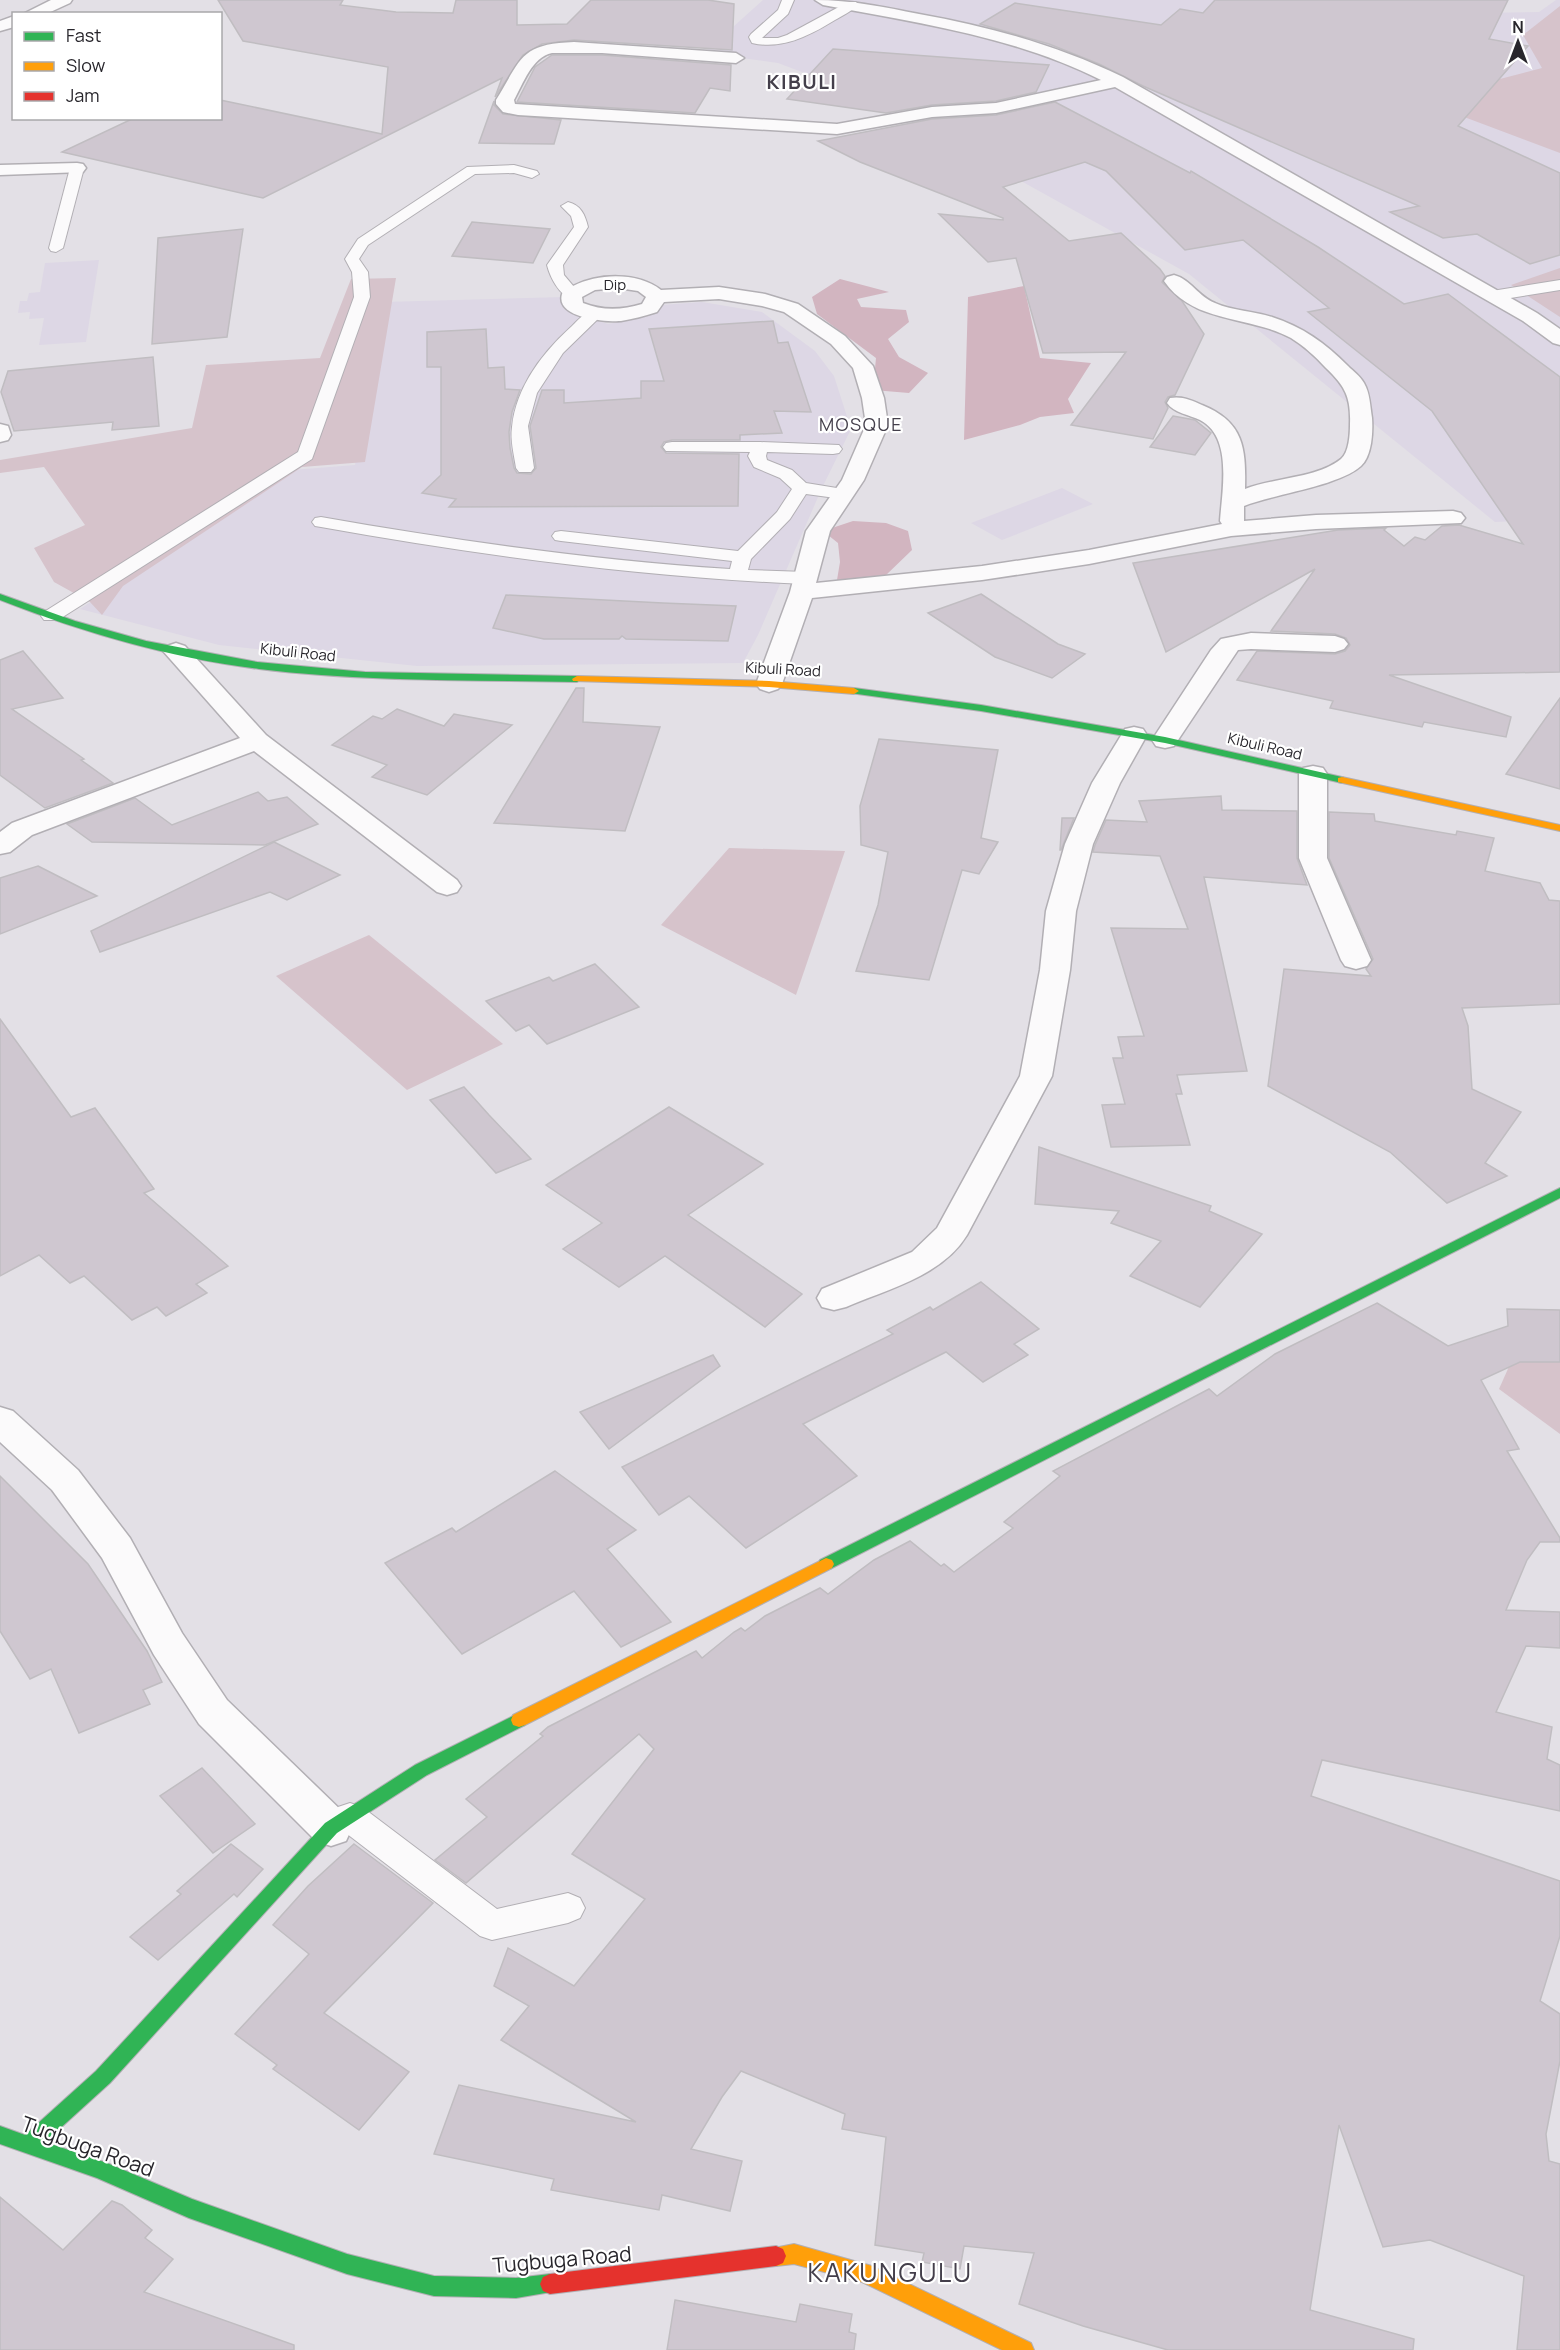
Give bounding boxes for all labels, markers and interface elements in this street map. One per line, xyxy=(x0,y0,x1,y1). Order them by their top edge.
legend xyxy=(12,12,222,120)
north arrow xyxy=(1488,12,1548,72)
text: N xyxy=(1512,16,1524,38)
text: Fast xyxy=(66,23,101,47)
text: Slow xyxy=(66,53,106,77)
district label: KIBULI xyxy=(767,68,837,95)
text: Jam xyxy=(66,83,100,107)
street label: Dip xyxy=(604,274,626,295)
district label: MOSQUE xyxy=(819,412,903,436)
street label: Kibuli Road xyxy=(259,638,337,666)
street label: Kibuli Road xyxy=(745,657,821,681)
street label: Kibuli Road xyxy=(1226,727,1304,765)
street label: Tugbuga Road xyxy=(18,2109,158,2183)
street label: Tugbuga Road xyxy=(491,2239,633,2279)
district label: KAKUNGULU xyxy=(808,2254,973,2290)

